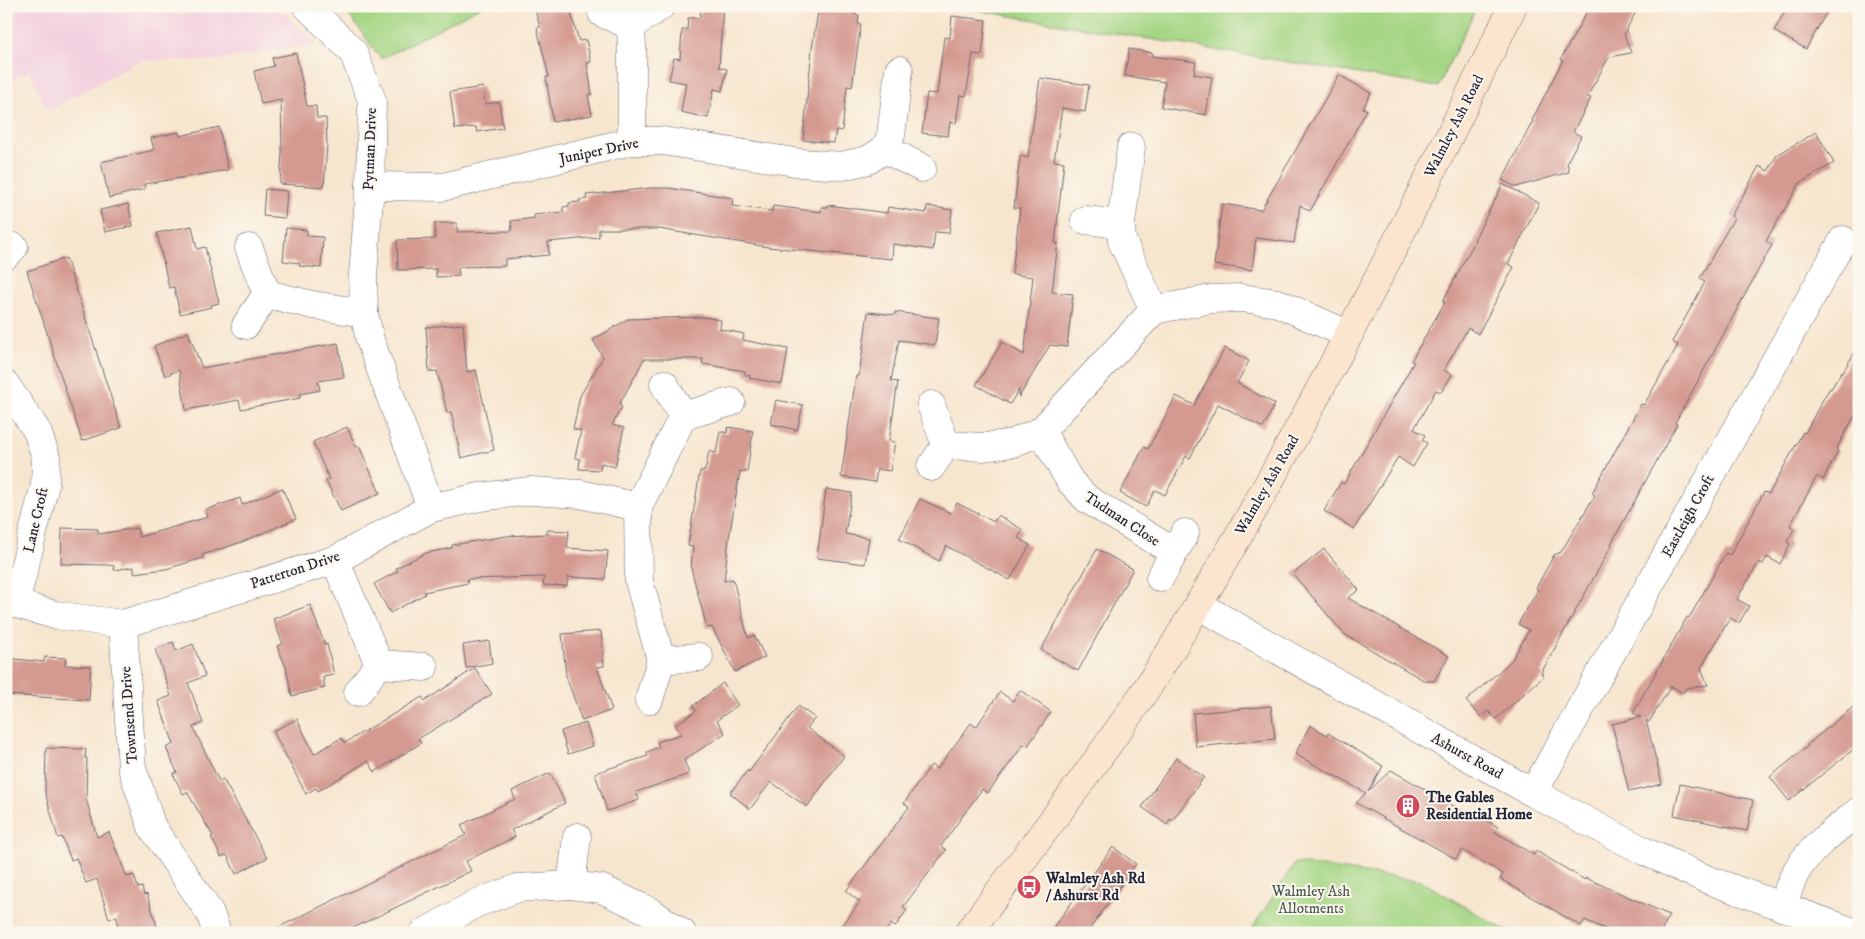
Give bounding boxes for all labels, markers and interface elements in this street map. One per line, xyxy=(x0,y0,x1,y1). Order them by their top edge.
street label: Walmley Ash Road xyxy=(1419,71,1488,181)
street label: Pytman Drive xyxy=(359,107,381,191)
street label: Juniper Drive xyxy=(556,133,640,169)
street label: Walmley Ash Road xyxy=(1230,431,1304,539)
street label: Eastleigh Croft xyxy=(1657,471,1719,561)
street label: Lane Croft xyxy=(19,485,53,555)
street label: Tudman Close xyxy=(1081,487,1163,551)
street label: Patterton Drive xyxy=(248,547,342,593)
street label: Townsend Drive xyxy=(116,666,142,764)
street label: Ashurst Road xyxy=(1428,728,1507,784)
place label: The Gables Residential Home xyxy=(1425,788,1533,824)
building icon: The Gables Residential Home xyxy=(1395,793,1421,819)
place label: Walmley Ash Rd / Ashurst Rd xyxy=(1045,869,1146,905)
bus stop icon: Walmley Ash Rd / Ashurst Rd xyxy=(1016,874,1042,900)
park label: Walmley Ash Allotments xyxy=(1271,882,1350,918)

